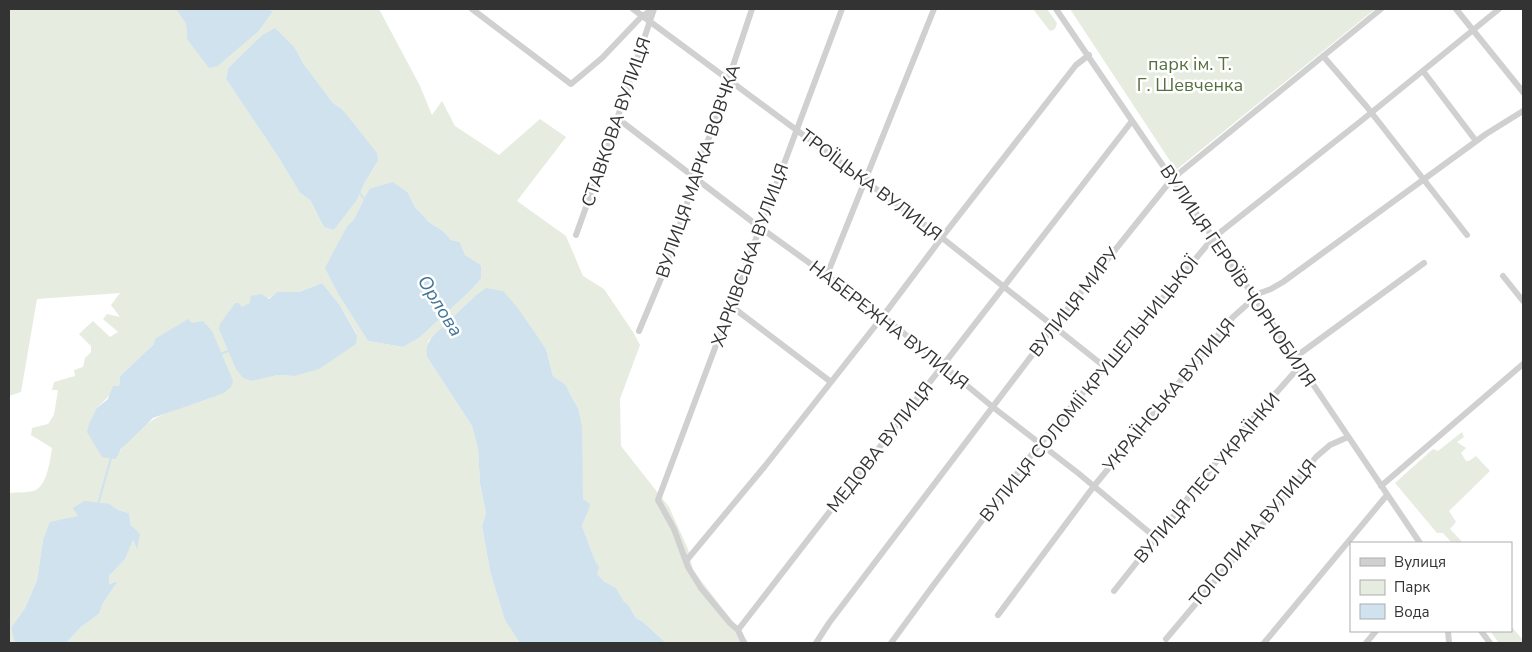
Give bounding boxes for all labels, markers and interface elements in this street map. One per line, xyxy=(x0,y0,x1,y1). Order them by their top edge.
street label: СТАВКОВА ВУЛИЦЯ xyxy=(576,34,656,210)
park label: парк ім. Т. Г. Шевченка xyxy=(1137,52,1243,97)
street label: ВУЛИЦЯ МАРКА ВОВЧКА xyxy=(650,61,746,281)
street label: ТРОЇЦЬКА ВУЛИЦЯ xyxy=(795,124,947,246)
street label: ХАРКІВСЬКА ВУЛИЦЯ xyxy=(706,160,794,350)
street label: ВУЛИЦЯ ГЕРОЇВ ЧОРНОБИЛЯ xyxy=(1155,160,1321,392)
street label: ВУЛИЦЯ МИРУ xyxy=(1024,242,1124,362)
street label: ВУЛИЦЯ СОЛОМІЇ КРУШЕЛЬНИЦЬКОЇ xyxy=(974,251,1204,527)
street label: НАБЕРЕЖНА ВУЛИЦЯ xyxy=(804,255,974,395)
water label: Орлова xyxy=(411,270,469,342)
street label: УКРАЇНСЬКА ВУЛИЦЯ xyxy=(1097,313,1240,478)
street label: МЕДОВА ВУЛИЦЯ xyxy=(821,377,939,517)
street label: ВУЛИЦЯ ЛЕСІ УКРАЇНКИ xyxy=(1129,388,1285,568)
street label: ТОПОЛИНА ВУЛИЦЯ xyxy=(1184,454,1322,612)
legend xyxy=(1350,542,1512,632)
text: Вулиця xyxy=(1394,552,1446,572)
text: Парк xyxy=(1394,577,1430,597)
text: Вода xyxy=(1394,602,1430,622)

